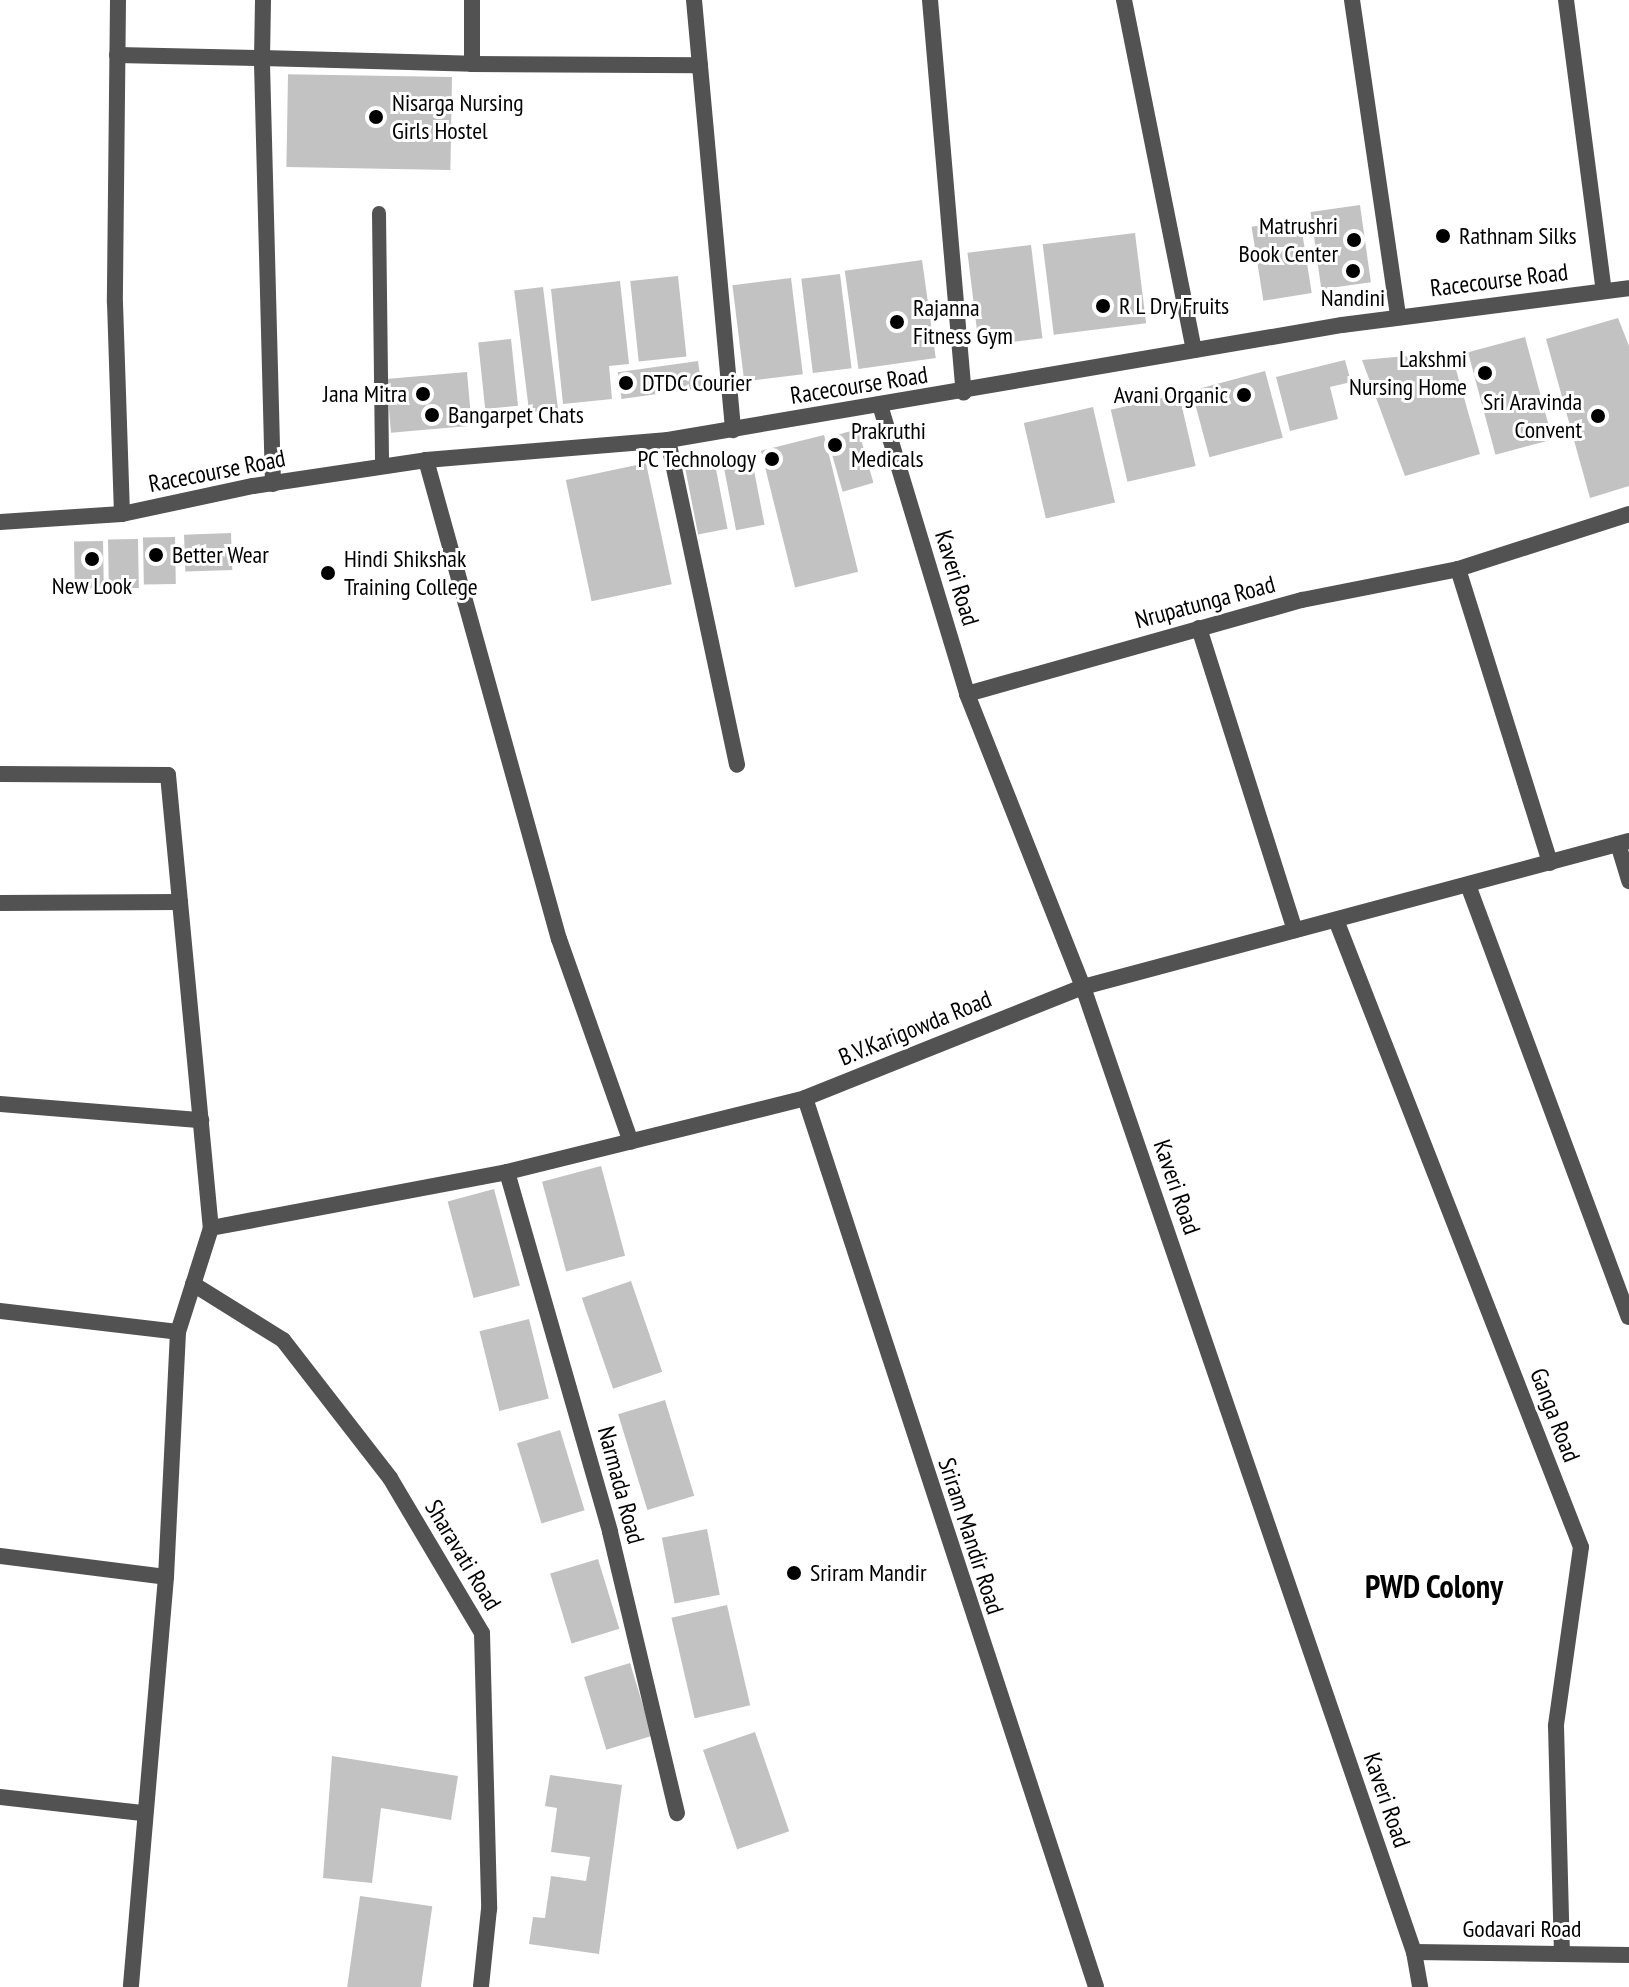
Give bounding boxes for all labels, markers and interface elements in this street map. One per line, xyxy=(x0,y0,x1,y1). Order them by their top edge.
place label: Nisarga Nursing Girls Hostel xyxy=(392,89,524,145)
marker: Nisarga Nursing Girls Hostel xyxy=(367,108,385,126)
place label: Matrushri Book Center xyxy=(1238,212,1338,268)
place label: Rathnam Silks xyxy=(1459,222,1577,250)
marker: Rathnam Silks xyxy=(1434,227,1452,245)
marker: Matrushri Book Center xyxy=(1345,231,1363,249)
street label: Racecourse Road xyxy=(1428,257,1570,303)
marker: Nandini xyxy=(1344,262,1362,280)
place label: Nandini xyxy=(1321,284,1385,312)
place label: R L Dry Fruits xyxy=(1119,292,1231,320)
place label: Rajanna Fitness Gym xyxy=(913,294,1013,350)
marker: R L Dry Fruits xyxy=(1094,297,1112,315)
marker: Rajanna Fitness Gym xyxy=(888,313,906,331)
place label: Lakshmi Nursing Home xyxy=(1349,345,1467,401)
street label: Racecourse Road xyxy=(788,360,930,410)
marker: Lakshmi Nursing Home xyxy=(1474,362,1496,384)
place label: DTDC Courier xyxy=(642,369,752,397)
marker: DTDC Courier xyxy=(617,374,635,392)
place label: Jana Mitra xyxy=(323,380,407,408)
place label: Avani Organic xyxy=(1114,381,1228,409)
marker: Jana Mitra xyxy=(414,385,432,403)
marker: Avani Organic xyxy=(1235,386,1253,404)
place label: Sri Aravinda Convent xyxy=(1482,388,1582,444)
place label: Bangarpet Chats xyxy=(448,401,584,429)
marker: Bangarpet Chats xyxy=(423,406,441,424)
marker: Sri Aravinda Convent xyxy=(1589,407,1607,425)
place label: Prakruthi Medicals xyxy=(851,417,926,473)
marker: Prakruthi Medicals xyxy=(826,436,844,454)
street label: Racecourse Road xyxy=(146,444,288,498)
place label: PC Technology xyxy=(636,445,756,473)
marker: PC Technology xyxy=(763,450,781,468)
street label: Kaveri Road xyxy=(929,527,985,629)
place label: Better Wear xyxy=(172,541,269,569)
place label: Hindi Shikshak Training College xyxy=(344,545,478,601)
marker: Better Wear xyxy=(147,546,165,564)
marker: New Look xyxy=(83,550,101,568)
marker: Hindi Shikshak Training College xyxy=(319,564,337,582)
street label: Nrupatunga Road xyxy=(1132,570,1278,634)
place label: New Look xyxy=(52,572,132,600)
street label: B.V.Karigowda Road xyxy=(834,984,996,1072)
street label: Kaveri Road xyxy=(1147,1136,1207,1238)
street label: Ganga Road xyxy=(1524,1364,1586,1466)
street label: Narmada Road xyxy=(592,1423,650,1547)
street label: Sriram Mandir Road xyxy=(932,1454,1010,1618)
street label: Sharavati Road xyxy=(419,1495,507,1615)
place label: Sriram Mandir xyxy=(810,1559,927,1587)
marker: Sriram Mandir xyxy=(785,1564,803,1582)
district label: PWD Colony xyxy=(1365,1567,1503,1605)
street label: Kaveri Road xyxy=(1357,1749,1417,1851)
street label: Godavari Road xyxy=(1463,1915,1581,1943)

